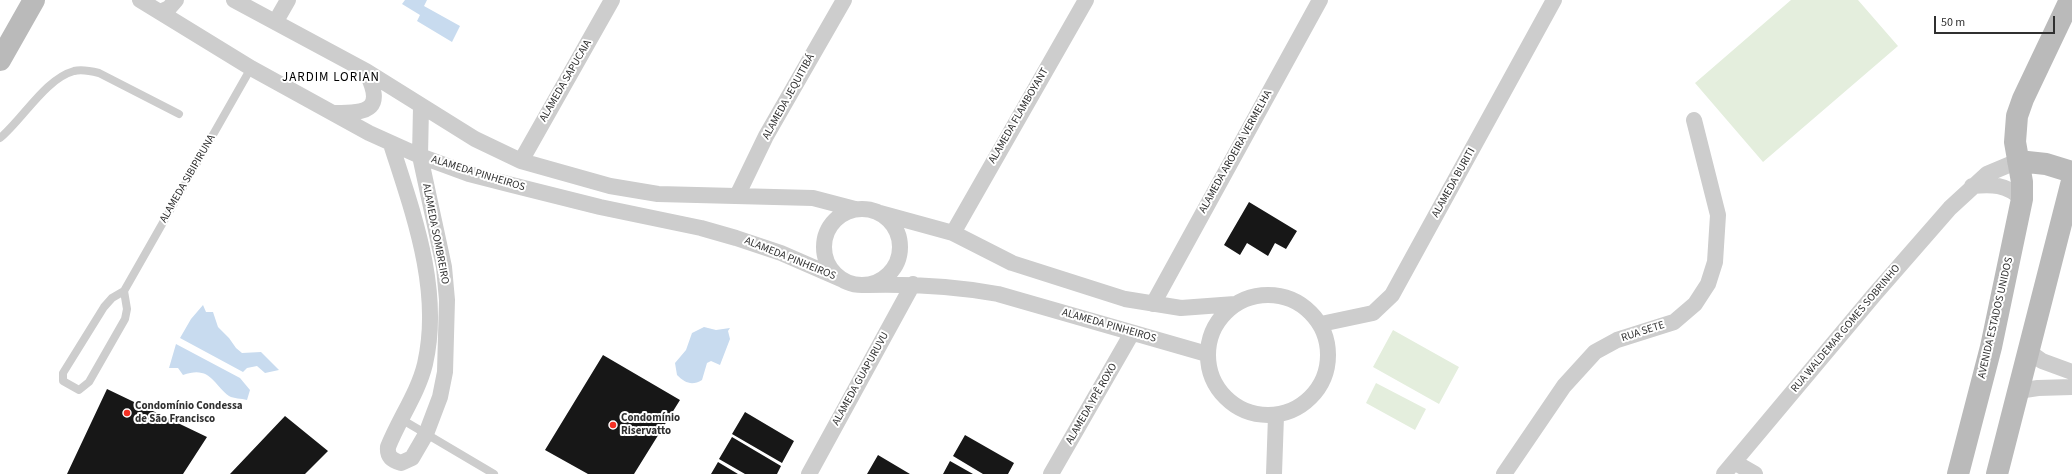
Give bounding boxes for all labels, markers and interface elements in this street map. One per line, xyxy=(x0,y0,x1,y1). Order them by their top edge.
scale bar xyxy=(1936,8,2057,34)
text: 50 m xyxy=(1941,14,1965,31)
street label: ALAMEDA SAPUCAIA xyxy=(537,38,595,124)
street label: ALAMEDA JEQUITIBÁ xyxy=(760,52,818,142)
street label: ALAMEDA FLAMBOYANT xyxy=(986,66,1052,166)
district label: JARDIM LORIAN xyxy=(282,70,380,86)
street label: ALAMEDA AROEIRA VERMELHA xyxy=(1197,88,1275,216)
street label: ALAMEDA SIBIPIRUNA xyxy=(157,133,219,225)
street label: ALAMEDA BURITI xyxy=(1429,146,1479,220)
street label: ALAMEDA PINHEIROS xyxy=(429,153,527,195)
street label: ALAMEDA SOMBREIRO xyxy=(419,183,451,285)
street label: ALAMEDA PINHEIROS xyxy=(742,235,838,283)
street label: AVENIDA ESTADOS UNIDOS xyxy=(1976,256,2016,380)
street label: RUA WALDEMAR GOMES SOBRINHO xyxy=(1789,262,1903,396)
street label: ALAMEDA PINHEIROS xyxy=(1060,306,1158,346)
street label: RUA SETE xyxy=(1620,319,1666,345)
street label: ALAMEDA GUAPURUVU xyxy=(830,330,892,428)
street label: ALAMEDA YPÊ ROXO xyxy=(1063,361,1121,447)
place label: Condomínio Condessa de São Francisco xyxy=(135,400,243,426)
marker: Condomínio Condessa de São Francisco xyxy=(122,408,132,418)
place label: Condomínio Riservatto xyxy=(621,412,680,438)
marker: Condomínio Riservatto xyxy=(608,420,618,430)

